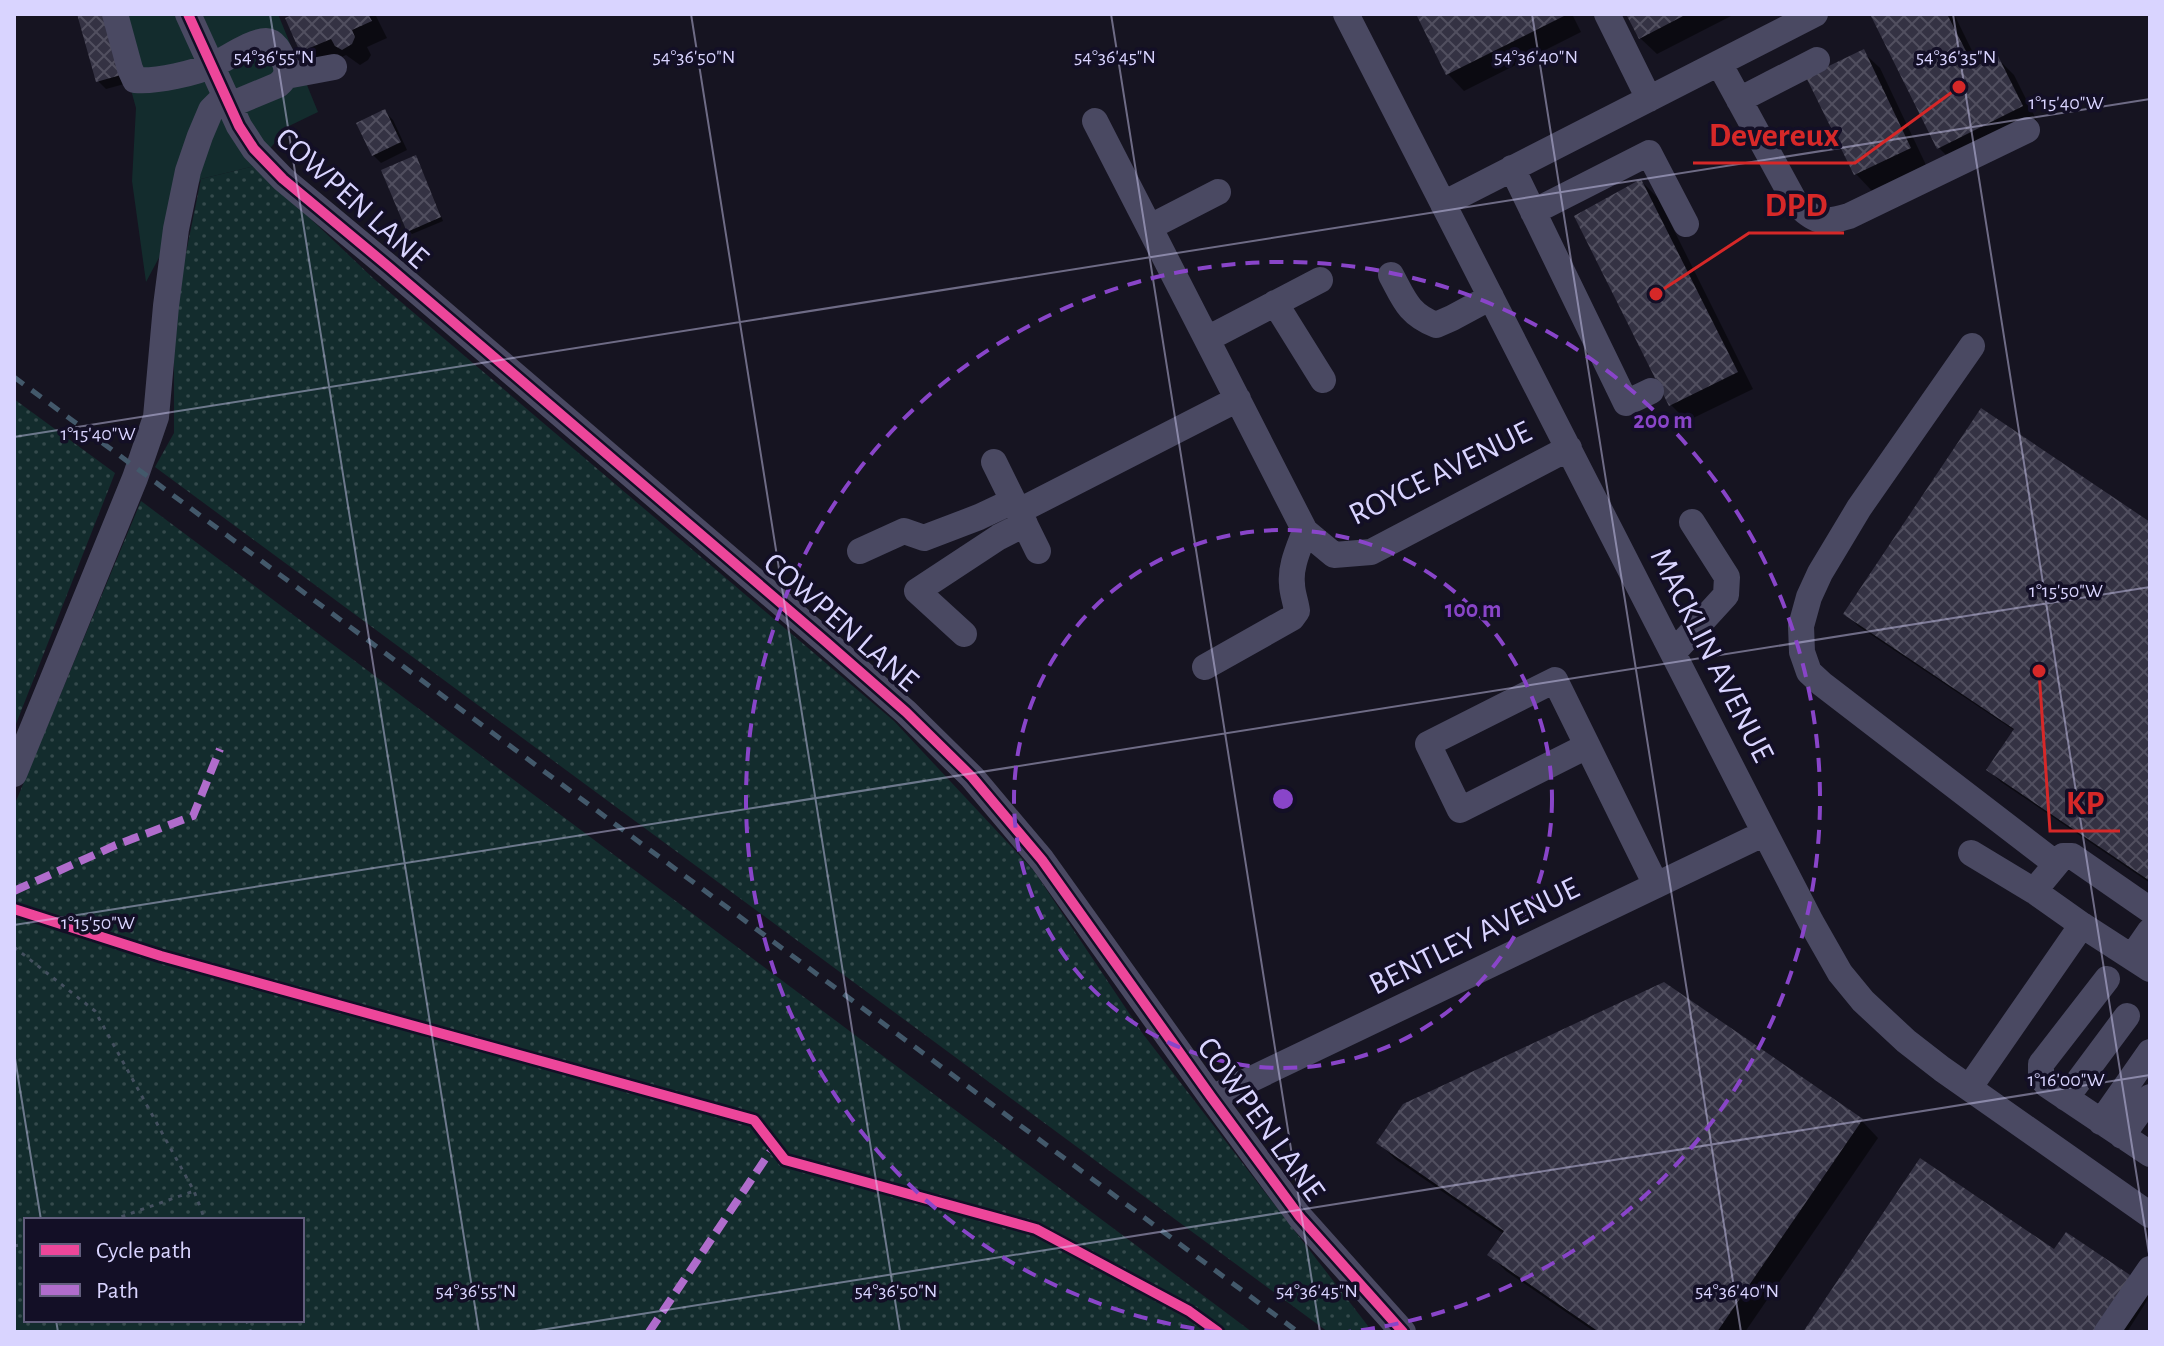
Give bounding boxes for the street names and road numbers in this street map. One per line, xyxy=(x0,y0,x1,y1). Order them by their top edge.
street label: COWPEN LANE xyxy=(269,121,435,275)
street label: ROYCE AVENUE xyxy=(1344,415,1536,531)
street label: MACKLIN AVENUE xyxy=(1644,543,1780,767)
street label: COWPEN LANE xyxy=(758,547,924,697)
street label: BENTLEY AVENUE xyxy=(1364,871,1584,1001)
street label: COWPEN LANE xyxy=(1191,1031,1331,1207)

